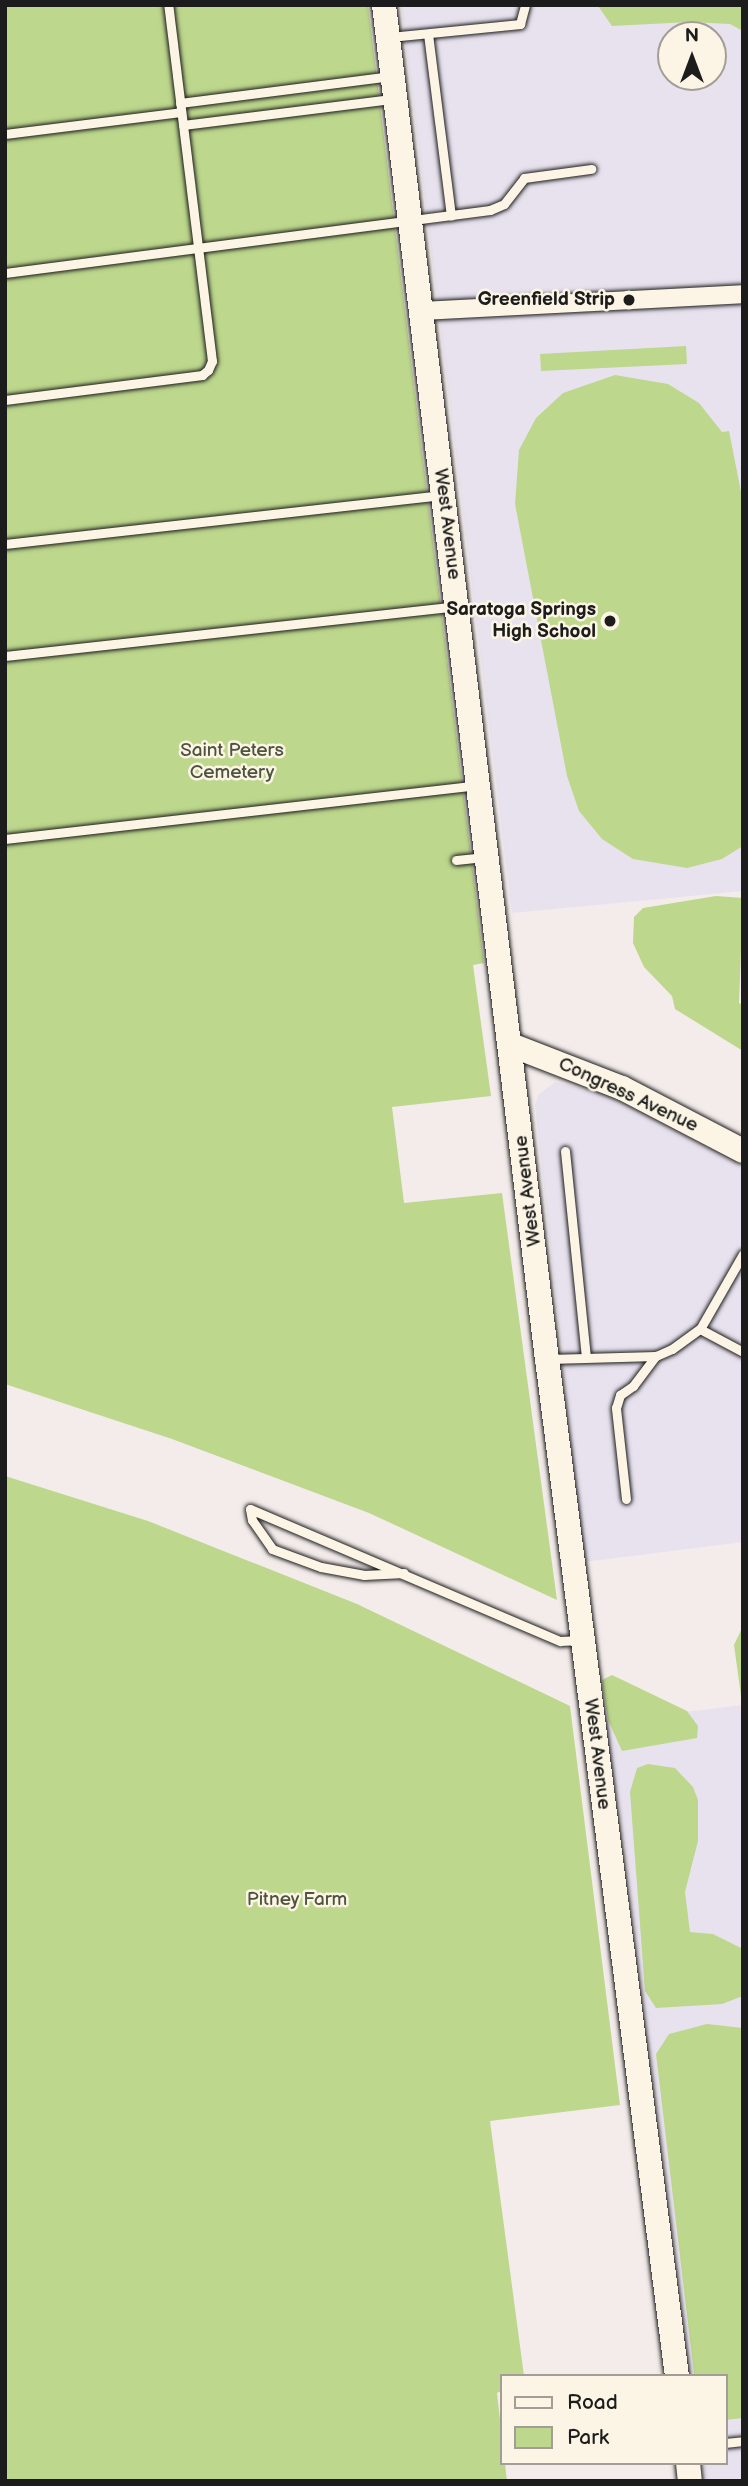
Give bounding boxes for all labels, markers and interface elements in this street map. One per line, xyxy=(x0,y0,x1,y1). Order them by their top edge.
north arrow xyxy=(657,21,727,91)
text: N xyxy=(685,25,699,48)
place label: Greenfield Strip xyxy=(478,289,615,311)
marker: Greenfield Strip xyxy=(621,292,637,308)
street label: West Avenue xyxy=(429,467,465,581)
place label: Saratoga Springs High School xyxy=(446,599,596,643)
marker: Saratoga Springs High School xyxy=(602,613,618,629)
park label: Saint Peters Cemetery xyxy=(180,740,284,784)
street label: Congress Avenue xyxy=(555,1053,701,1137)
street label: West Avenue xyxy=(510,1134,546,1248)
street label: West Avenue xyxy=(579,1697,615,1811)
park label: Pitney Farm xyxy=(246,1889,348,1911)
legend xyxy=(500,2374,727,2465)
text: Road xyxy=(567,2390,618,2415)
text: Park xyxy=(567,2425,609,2450)

